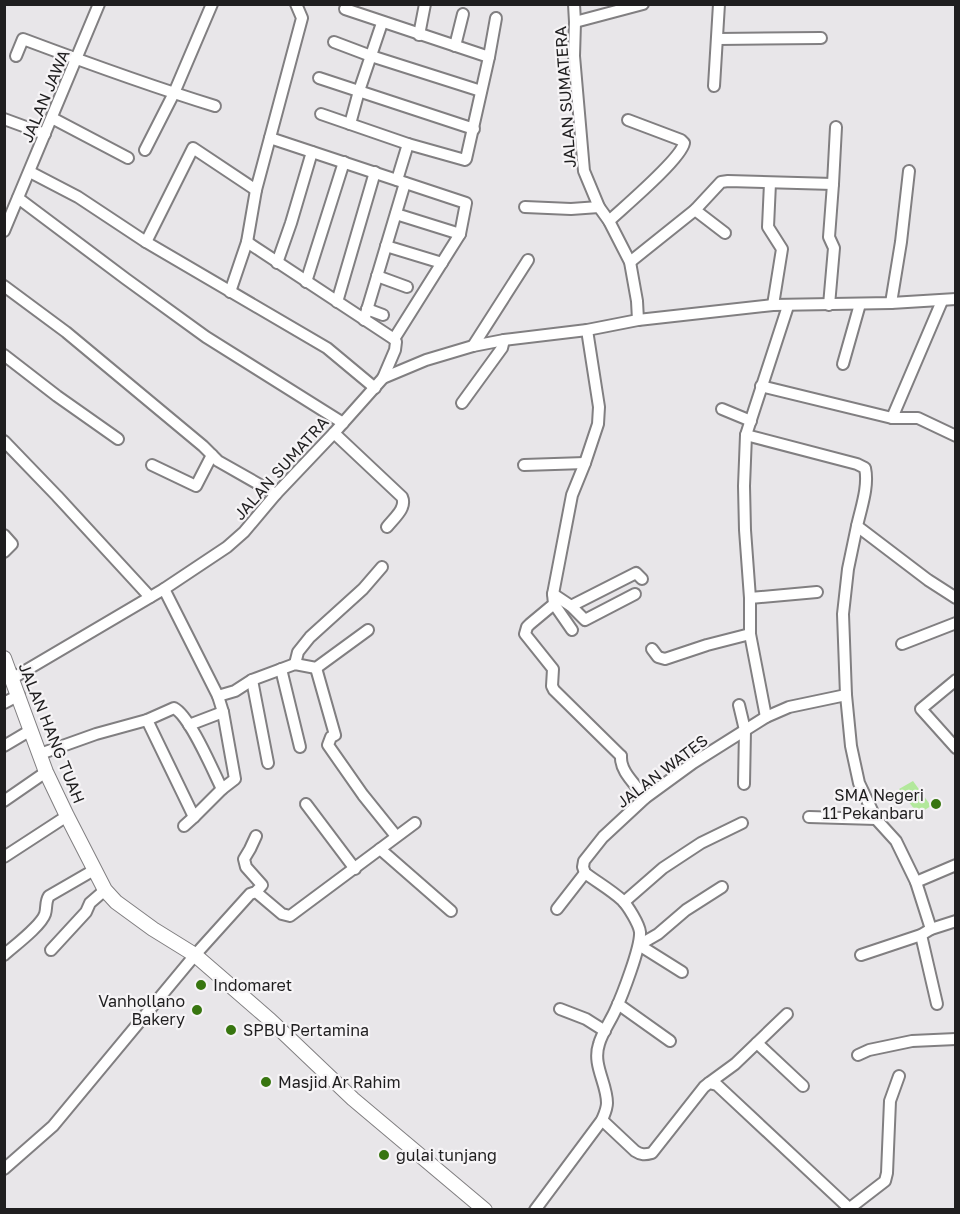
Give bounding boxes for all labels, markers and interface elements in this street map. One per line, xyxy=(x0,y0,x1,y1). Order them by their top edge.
street label: JALAN SUMATERA xyxy=(550,25,580,169)
street label: JALAN JAWA xyxy=(16,46,74,145)
street label: JALAN SUMATRA xyxy=(229,412,333,524)
street label: JALAN HANG TUAH xyxy=(15,660,89,806)
street label: JALAN WATES xyxy=(612,730,712,812)
place label: SMA Negeri 11 Pekanbaru xyxy=(822,785,924,823)
marker: SMA Negeri 11 Pekanbaru xyxy=(929,797,943,811)
place label: Indomaret xyxy=(213,975,292,995)
marker: Indomaret xyxy=(194,978,208,992)
place label: Vanhollano Bakery xyxy=(98,991,185,1029)
marker: Vanhollano Bakery xyxy=(190,1003,204,1017)
place label: SPBU Pertamina xyxy=(243,1020,369,1040)
marker: SPBU Pertamina xyxy=(224,1023,238,1037)
place label: Masjid Ar Rahim xyxy=(278,1072,401,1092)
marker: Masjid Ar Rahim xyxy=(259,1075,273,1089)
place label: gulai tunjang xyxy=(396,1145,497,1165)
marker: gulai tunjang xyxy=(377,1148,391,1162)

